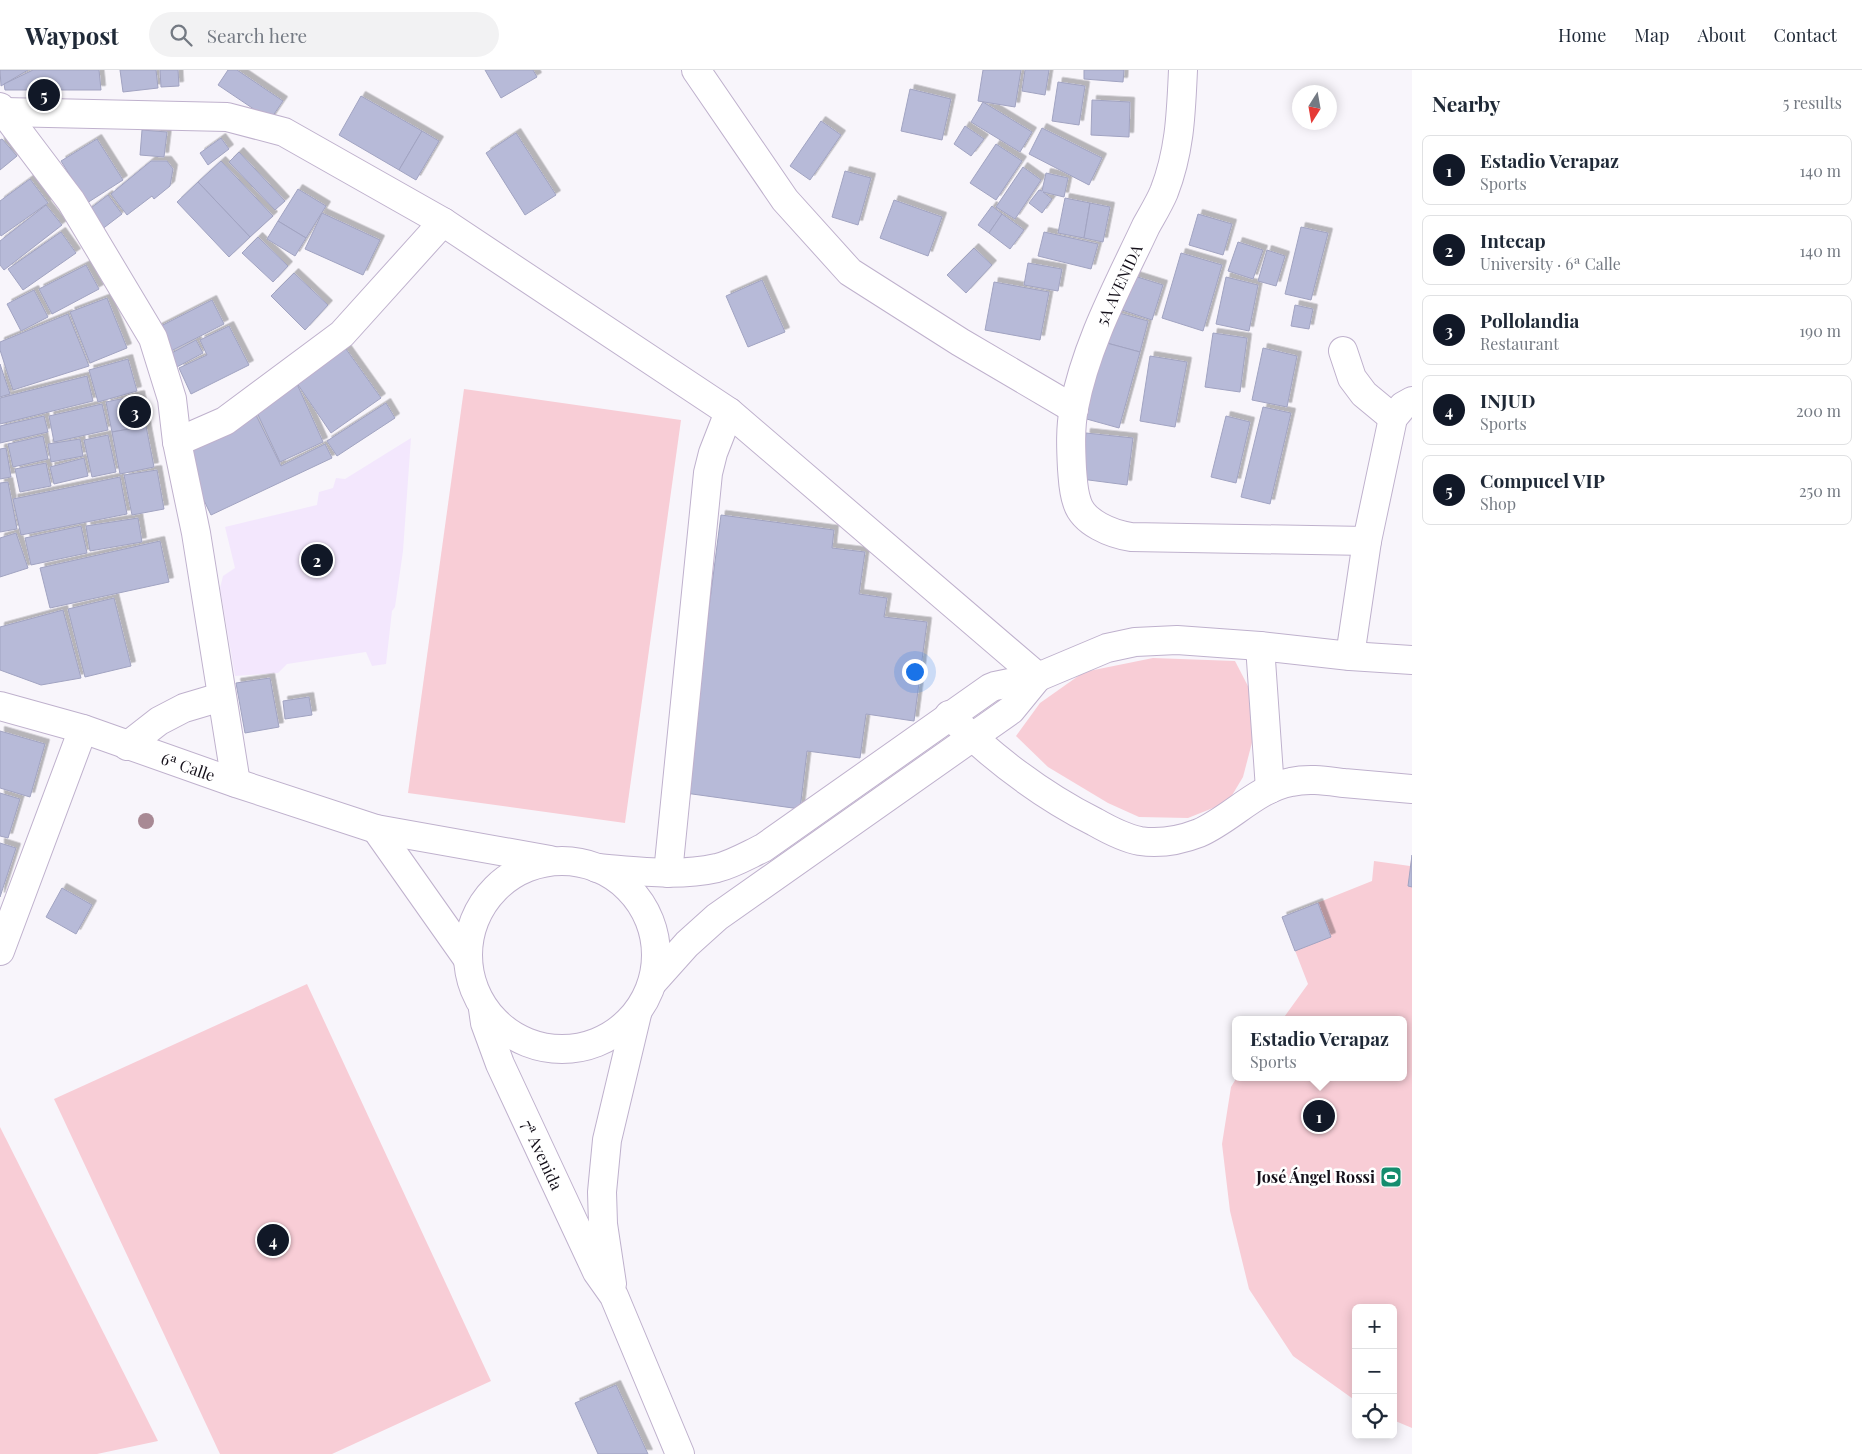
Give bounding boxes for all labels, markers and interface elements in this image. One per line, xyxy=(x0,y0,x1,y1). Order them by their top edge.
search box xyxy=(149,12,499,57)
text: Waypost xyxy=(25,19,119,51)
icon: search xyxy=(167,21,195,49)
text: Search here xyxy=(207,22,307,48)
text: Home xyxy=(1558,23,1606,47)
text: Map xyxy=(1634,23,1669,47)
text: About xyxy=(1697,23,1746,47)
text: Contact xyxy=(1774,23,1837,47)
pin: 5 xyxy=(28,76,60,114)
north arrow xyxy=(1292,85,1337,130)
text: Nearby xyxy=(1432,89,1501,117)
text: 5 results xyxy=(1783,92,1842,113)
text: Estadio Verapaz xyxy=(1480,147,1619,173)
text: 1 xyxy=(1446,160,1452,181)
text: 140 m xyxy=(1799,160,1841,181)
text: Sports xyxy=(1480,173,1527,194)
text: Intecap xyxy=(1480,227,1546,253)
street label: 5A AVENIDA xyxy=(1091,240,1147,329)
text: 2 xyxy=(1445,240,1453,261)
text: 140 m xyxy=(1799,240,1841,261)
text: University · 6ª Calle xyxy=(1480,253,1621,274)
text: Pollolandia xyxy=(1480,307,1579,333)
text: 3 xyxy=(1445,320,1453,341)
text: 190 m xyxy=(1799,320,1841,341)
text: Restaurant xyxy=(1480,333,1559,354)
text: INJUD xyxy=(1480,387,1536,413)
pin: 3 xyxy=(119,393,151,431)
text: 4 xyxy=(1445,400,1453,421)
text: 200 m xyxy=(1796,400,1841,421)
text: Sports xyxy=(1480,413,1527,434)
text: Compucel VIP xyxy=(1480,467,1605,493)
text: 5 xyxy=(1445,480,1453,501)
text: 250 m xyxy=(1799,480,1841,501)
text: Shop xyxy=(1480,493,1516,514)
pin: 2 xyxy=(301,541,333,579)
your location xyxy=(902,659,928,685)
street label: 6ª Calle xyxy=(158,748,218,786)
popup xyxy=(1232,1016,1407,1081)
text: Estadio Verapaz xyxy=(1250,1025,1389,1051)
text: Sports xyxy=(1250,1051,1297,1072)
pin: 1 xyxy=(1303,1097,1335,1135)
street label: 7ª Avenida xyxy=(517,1116,568,1193)
sports icon: José Ángel Rossi xyxy=(1379,1165,1403,1189)
place label: José Ángel Rossi xyxy=(1255,1166,1375,1187)
pin: 4 xyxy=(257,1221,289,1259)
map controls xyxy=(1352,1304,1397,1439)
button: + xyxy=(1352,1304,1397,1349)
button: − xyxy=(1352,1349,1397,1394)
button: locate xyxy=(1352,1394,1397,1439)

